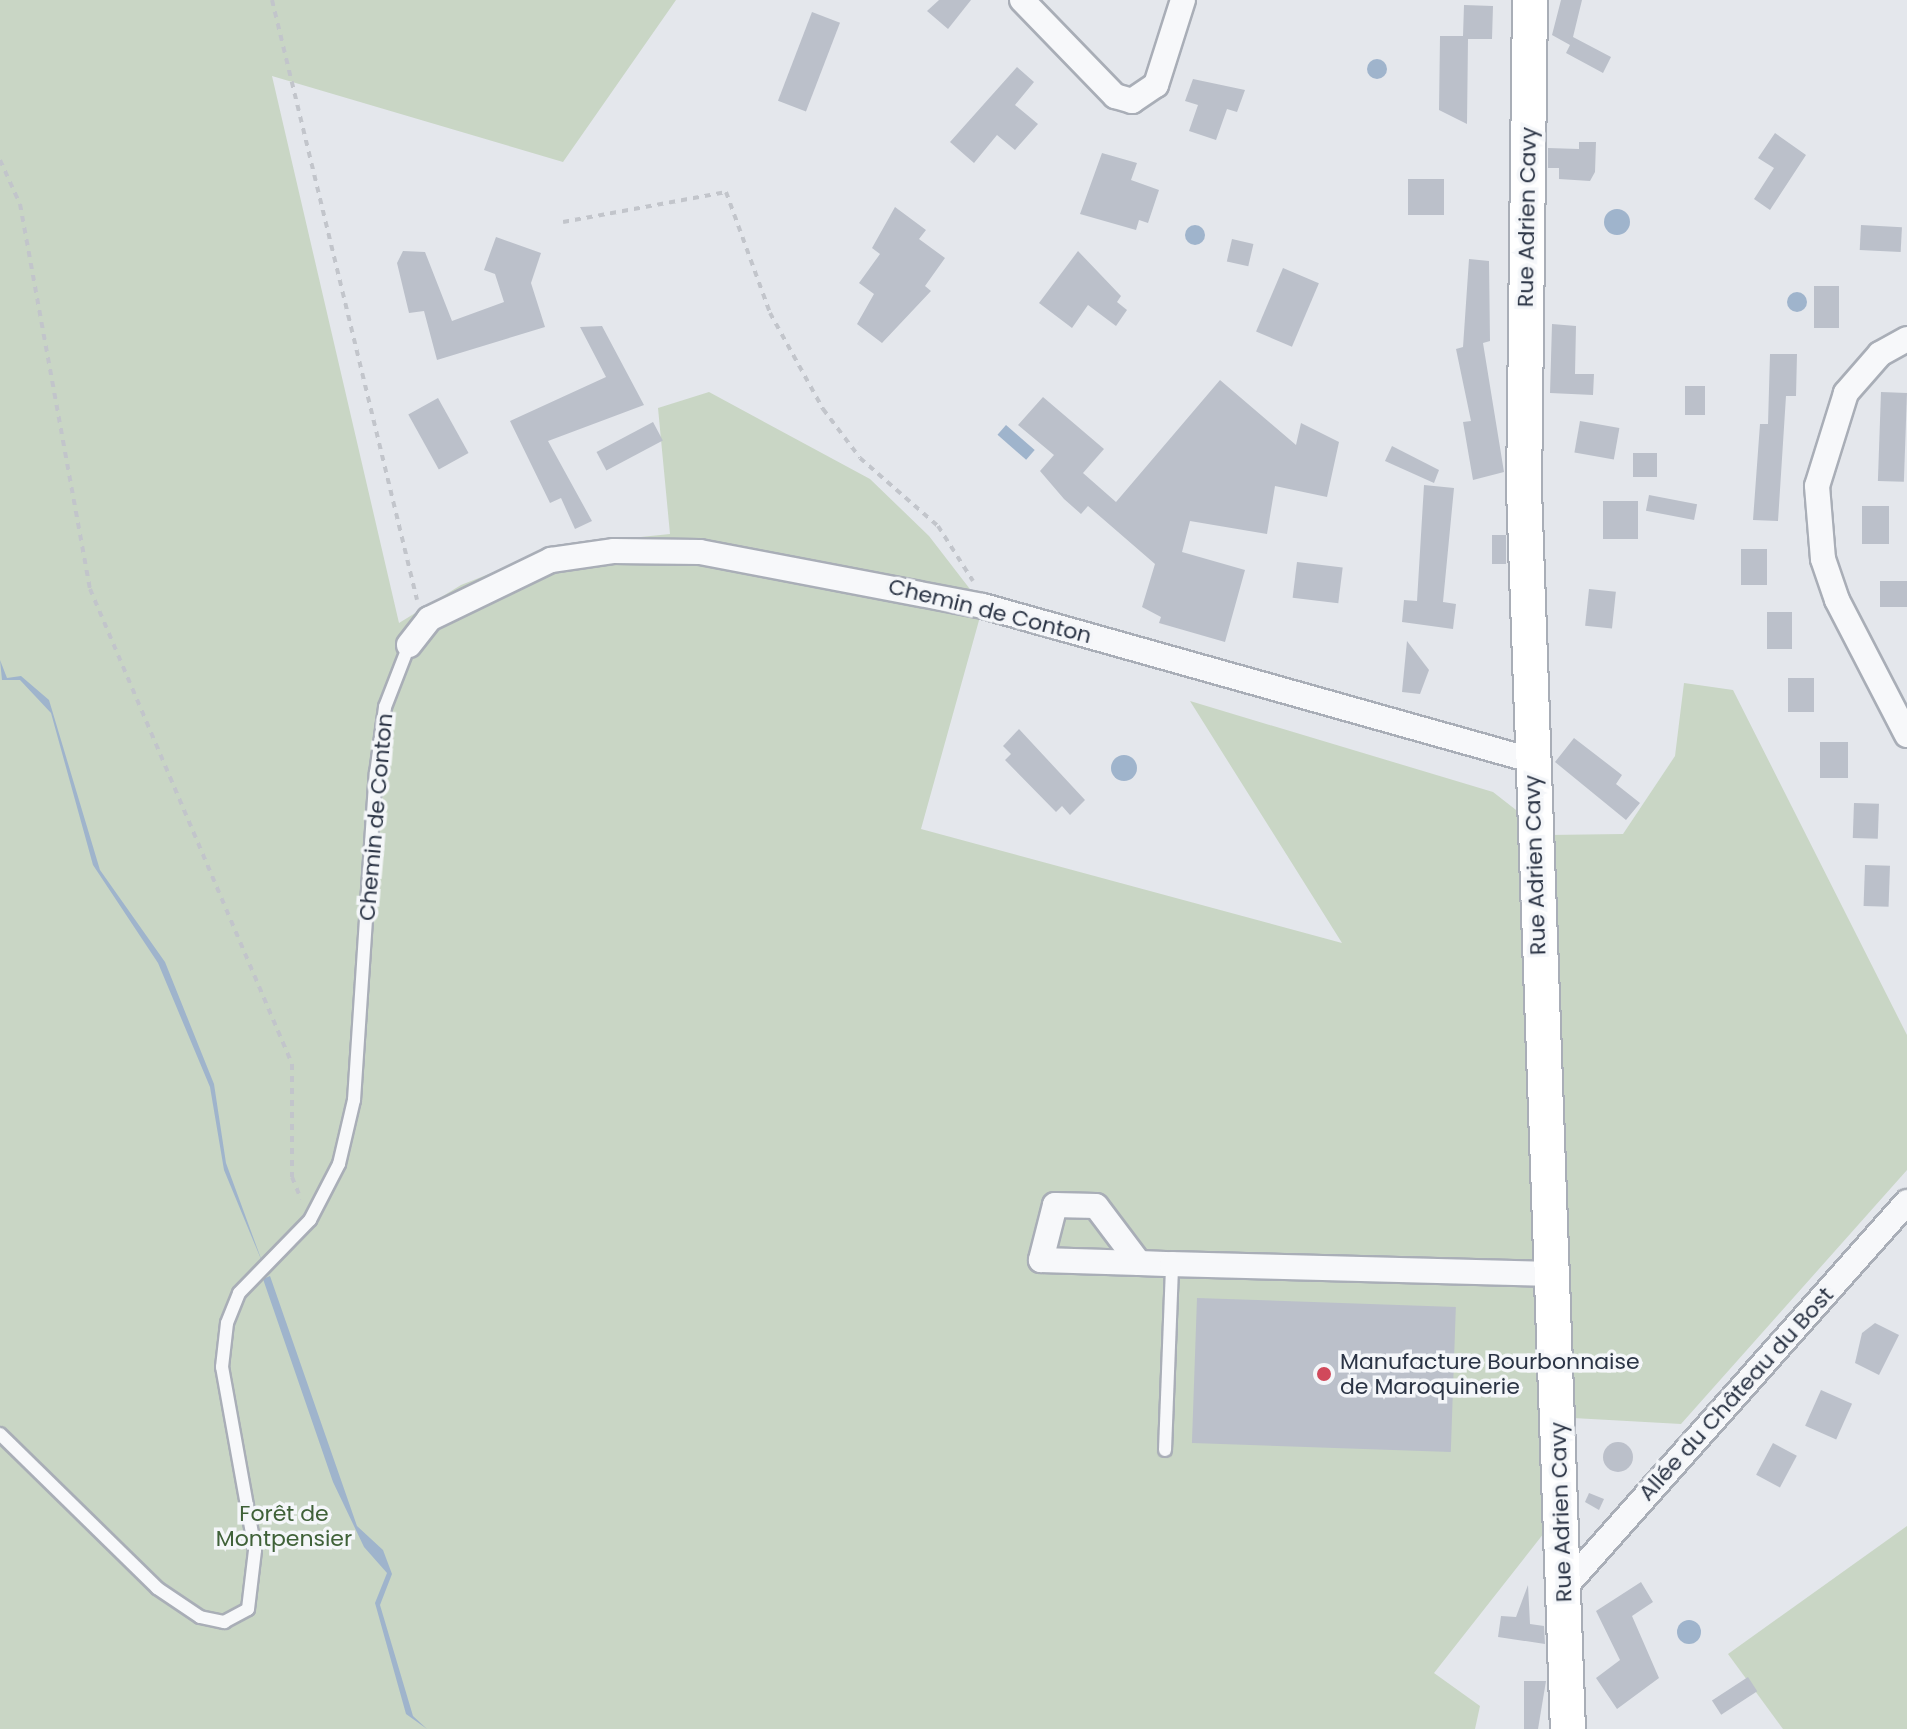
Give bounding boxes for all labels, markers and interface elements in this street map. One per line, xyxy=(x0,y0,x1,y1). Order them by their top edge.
street label: Rue Adrien Cavy xyxy=(1512,127,1542,307)
street label: Chemin de Conton xyxy=(886,573,1094,649)
street label: Chemin de Conton xyxy=(354,712,398,922)
street label: Rue Adrien Cavy xyxy=(1519,774,1551,956)
street label: Allée du Château du Bost xyxy=(1633,1282,1839,1506)
place label: Manufacture Bourbonnaise de Maroquinerie xyxy=(1340,1348,1640,1400)
marker: Manufacture Bourbonnaise de Maroquinerie xyxy=(1315,1365,1333,1383)
street label: Rue Adrien Cavy xyxy=(1545,1421,1577,1603)
park label: Forêt de Montpensier xyxy=(216,1500,352,1552)

